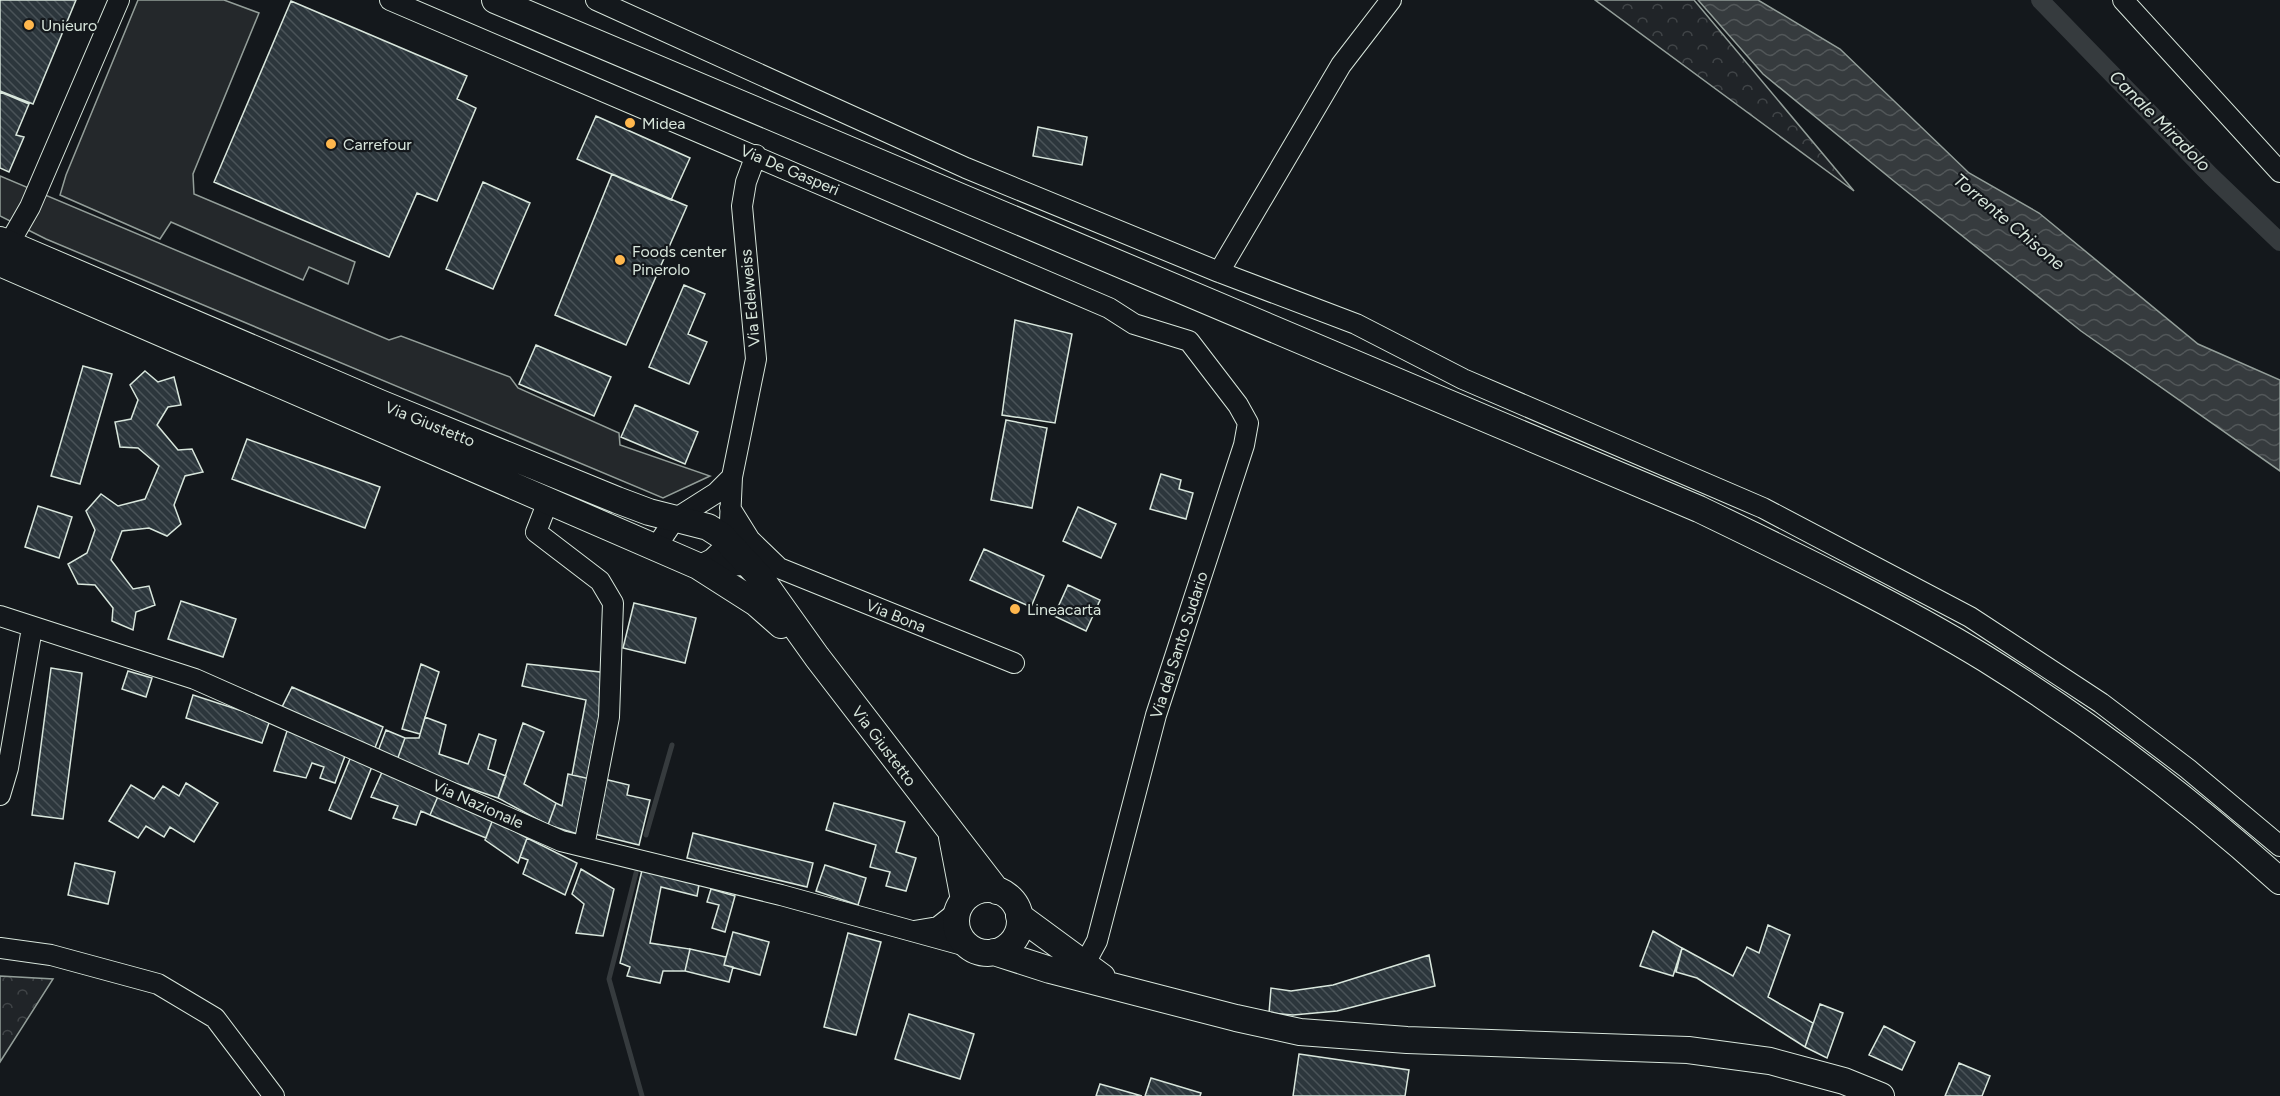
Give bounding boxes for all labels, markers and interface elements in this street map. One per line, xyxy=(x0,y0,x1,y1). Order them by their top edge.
place label: Unieuro xyxy=(41,16,97,35)
marker: Unieuro xyxy=(22,18,36,32)
water label: Canale Miradolo xyxy=(2105,66,2215,176)
place label: Midea xyxy=(642,114,686,133)
marker: Midea xyxy=(623,116,637,130)
place label: Carrefour xyxy=(343,135,412,154)
marker: Carrefour xyxy=(324,137,338,151)
street label: Via De Gasperi xyxy=(738,141,842,199)
water label: Torrente Chisone xyxy=(1949,169,2069,275)
place label: Foods center Pinerolo xyxy=(632,242,727,279)
street label: Via Edelweiss xyxy=(736,248,764,348)
marker: Foods center Pinerolo xyxy=(613,253,627,267)
street label: Via Giustetto xyxy=(382,397,478,451)
street label: Via del Santo Sudario xyxy=(1146,569,1212,721)
street label: Via Bona xyxy=(863,595,929,637)
place label: Lineacarta xyxy=(1027,600,1101,619)
marker: Lineacarta xyxy=(1008,602,1022,616)
street label: Via Giustetto xyxy=(848,702,920,790)
street label: Via Nazionale xyxy=(430,775,527,833)

